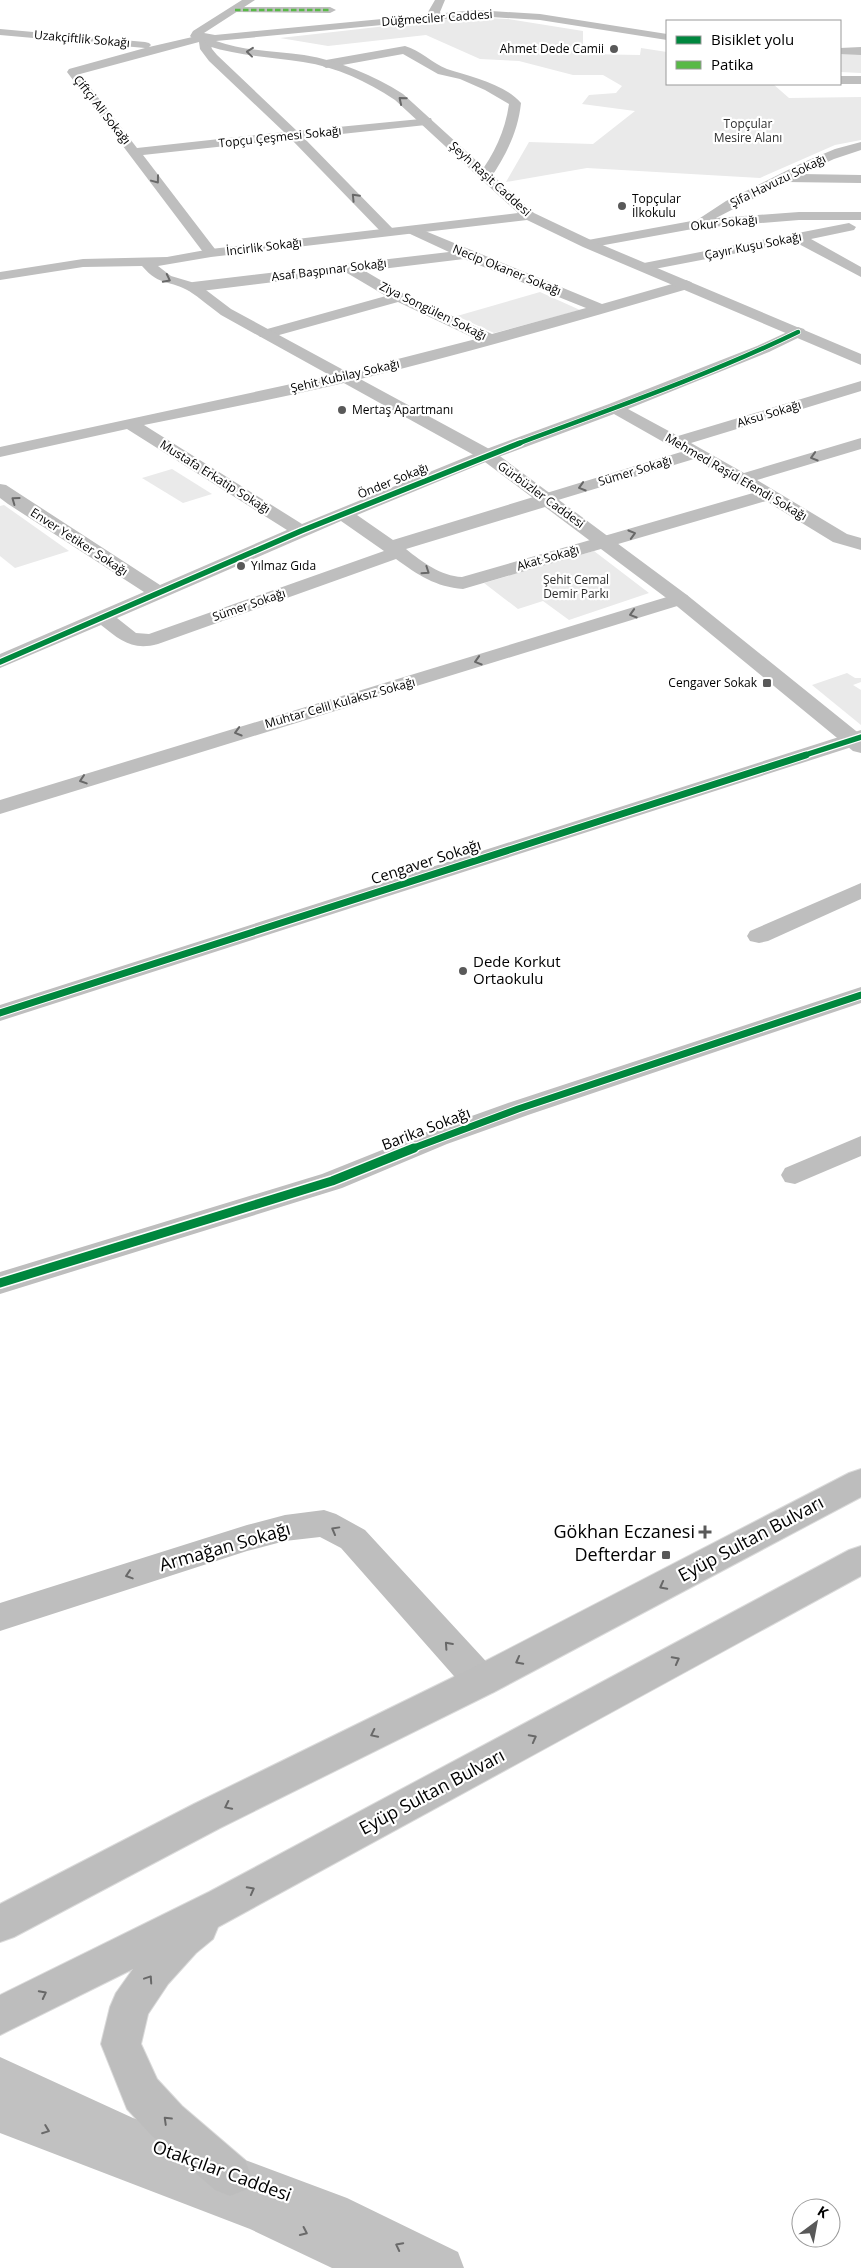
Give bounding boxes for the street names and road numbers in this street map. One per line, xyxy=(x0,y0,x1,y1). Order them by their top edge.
street label: Düğmeciler Caddesi xyxy=(381,5,493,30)
street label: Uzakçiftlik Sokağı xyxy=(33,26,131,51)
street label: Çiftçi Ali Sokağı xyxy=(70,71,135,148)
street label: Topçu Çeşmesi Sokağı xyxy=(218,122,342,151)
street label: Şeyh Raşit Caddesi xyxy=(446,137,535,220)
street label: Şifa Havuzu Sokağı xyxy=(727,150,829,211)
street label: Okur Sokağı xyxy=(690,211,758,234)
street label: Çayır Kuşu Sokağı xyxy=(703,228,803,263)
street label: İncirlik Sokağı xyxy=(225,233,303,260)
street label: Necip Okaner Sokağı xyxy=(450,240,564,299)
street label: Asaf Başpınar Sokağı xyxy=(270,254,388,285)
street label: Ziya Songülen Sokağı xyxy=(377,277,490,344)
street label: Şehit Kubilay Sokağı xyxy=(289,355,401,396)
street label: Aksu Sokağı xyxy=(735,396,803,431)
street label: Mehmed Raşid Efendi Sokağı xyxy=(662,429,810,524)
street label: Mustafa Erkatip Sokağı xyxy=(157,436,274,518)
street label: Sümer Sokağı xyxy=(596,451,674,490)
street label: Gürbüzler Caddesi xyxy=(494,457,588,532)
street label: Önder Sokağı xyxy=(355,459,431,502)
street label: Enver Yetiker Sokağı xyxy=(27,504,131,579)
street label: Akat Sokağı xyxy=(515,540,581,575)
street label: Sümer Sokağı xyxy=(210,584,288,625)
street label: Muhtar Celil Kulaksız Sokağı xyxy=(263,673,417,732)
street label: Cengaver Sokağı xyxy=(368,834,483,888)
street label: Barika Sokağı xyxy=(378,1102,473,1154)
street label: Eyüp Sultan Bulvarı xyxy=(674,1490,827,1587)
street label: Armağan Sokağı xyxy=(156,1516,293,1576)
street label: Eyüp Sultan Bulvarı xyxy=(355,1743,508,1840)
street label: Otakçılar Caddesi xyxy=(150,2134,295,2206)

